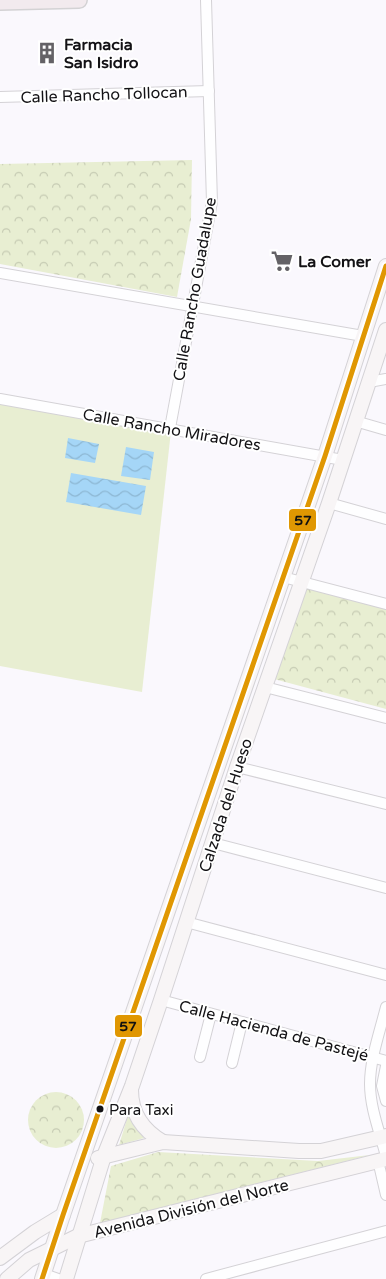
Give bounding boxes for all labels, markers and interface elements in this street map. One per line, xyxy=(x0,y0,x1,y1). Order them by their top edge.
place label: Farmacia San Isidro xyxy=(64,35,139,73)
building icon: Farmacia San Isidro xyxy=(34,40,60,66)
street label: Calle Rancho Tollocan xyxy=(20,82,188,108)
street label: Calle Rancho Guadalupe xyxy=(169,196,221,383)
supermarket icon: La Comer xyxy=(269,248,295,274)
place label: La Comer xyxy=(298,252,372,272)
street label: Calle Rancho Miradores xyxy=(81,404,262,455)
line badge: 57 xyxy=(288,508,317,532)
text: 57 xyxy=(294,512,312,529)
street label: Calzada del Hueso xyxy=(195,736,257,875)
street label: Calle Hacienda de Pastejé xyxy=(177,996,371,1066)
line badge: 57 xyxy=(114,1014,143,1038)
text: 57 xyxy=(119,1018,137,1035)
place label: Para Taxi xyxy=(109,1101,173,1119)
marker: Para Taxi xyxy=(95,1104,105,1114)
street label: Avenida División del Norte xyxy=(92,1175,291,1243)

